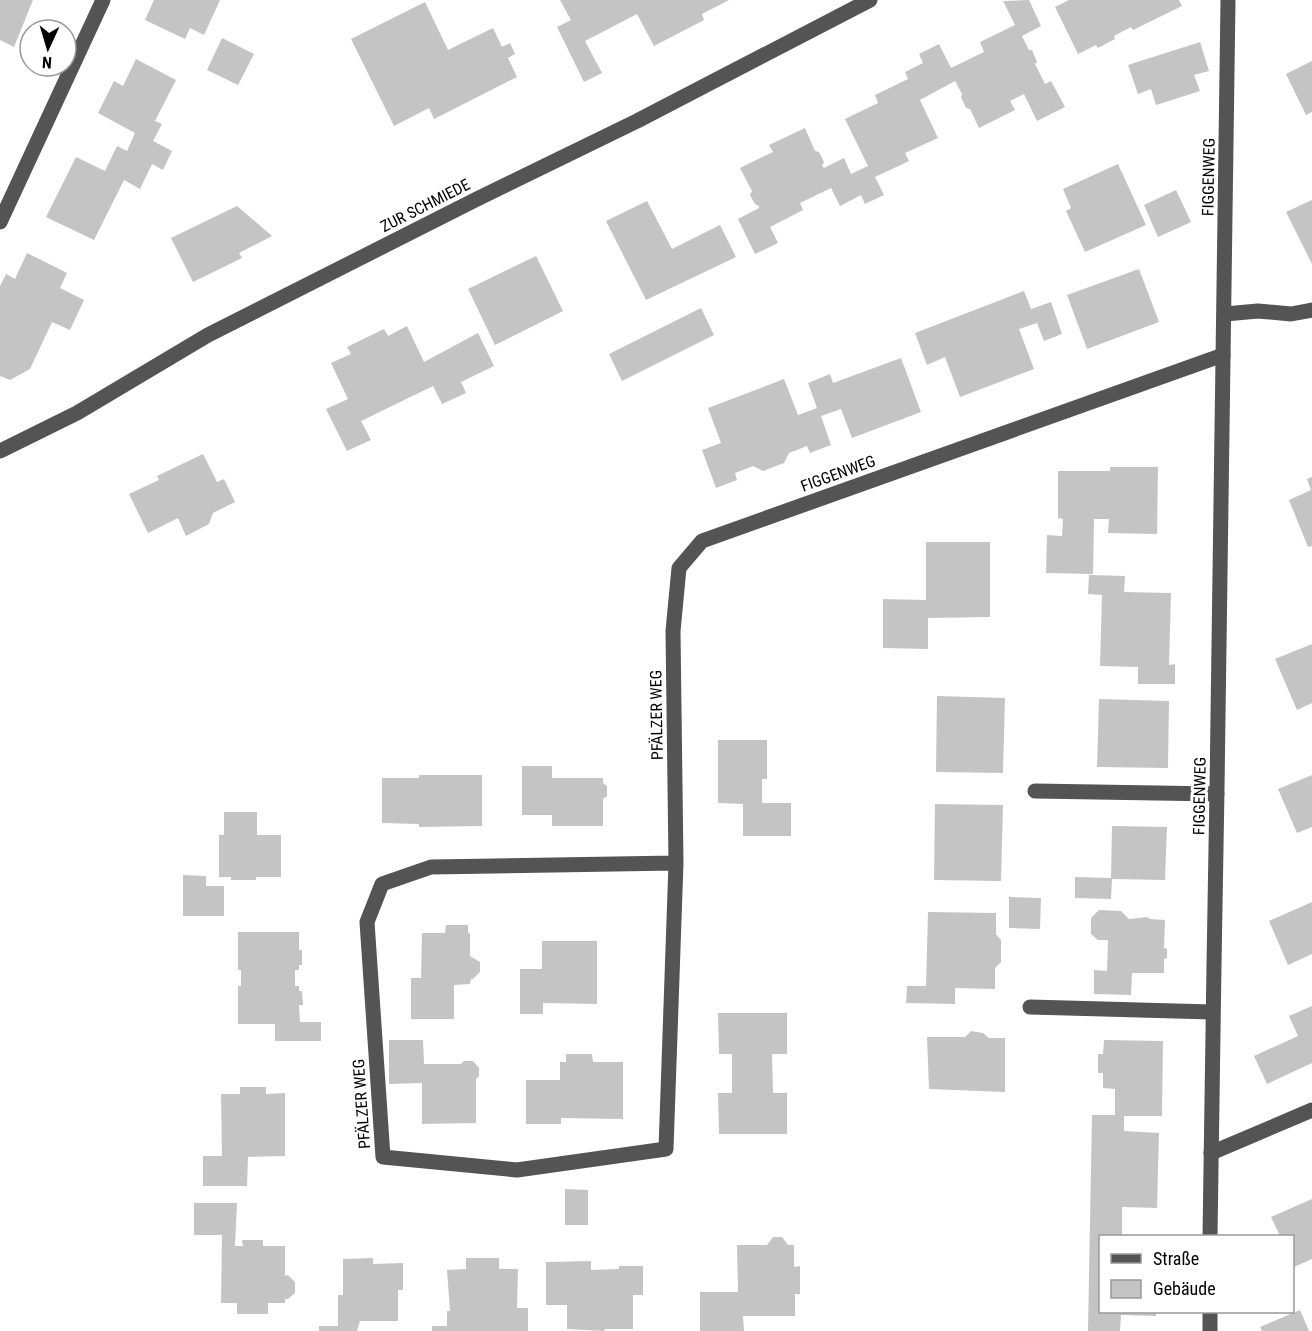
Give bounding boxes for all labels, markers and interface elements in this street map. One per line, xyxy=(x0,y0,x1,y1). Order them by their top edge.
north arrow xyxy=(18,18,78,78)
text: N xyxy=(41,53,53,72)
street label: FIGGENWEG xyxy=(1198,138,1219,216)
street label: ZUR SCHMIEDE xyxy=(377,175,473,236)
street label: FIGGENWEG xyxy=(798,451,878,496)
street label: PFÄLZER WEG xyxy=(646,670,667,760)
street label: FIGGENWEG xyxy=(1189,757,1210,835)
street label: PFÄLZER WEG xyxy=(349,1058,374,1150)
legend xyxy=(1099,1235,1294,1313)
text: Straße xyxy=(1153,1248,1199,1269)
text: Gebäude xyxy=(1153,1278,1216,1299)

